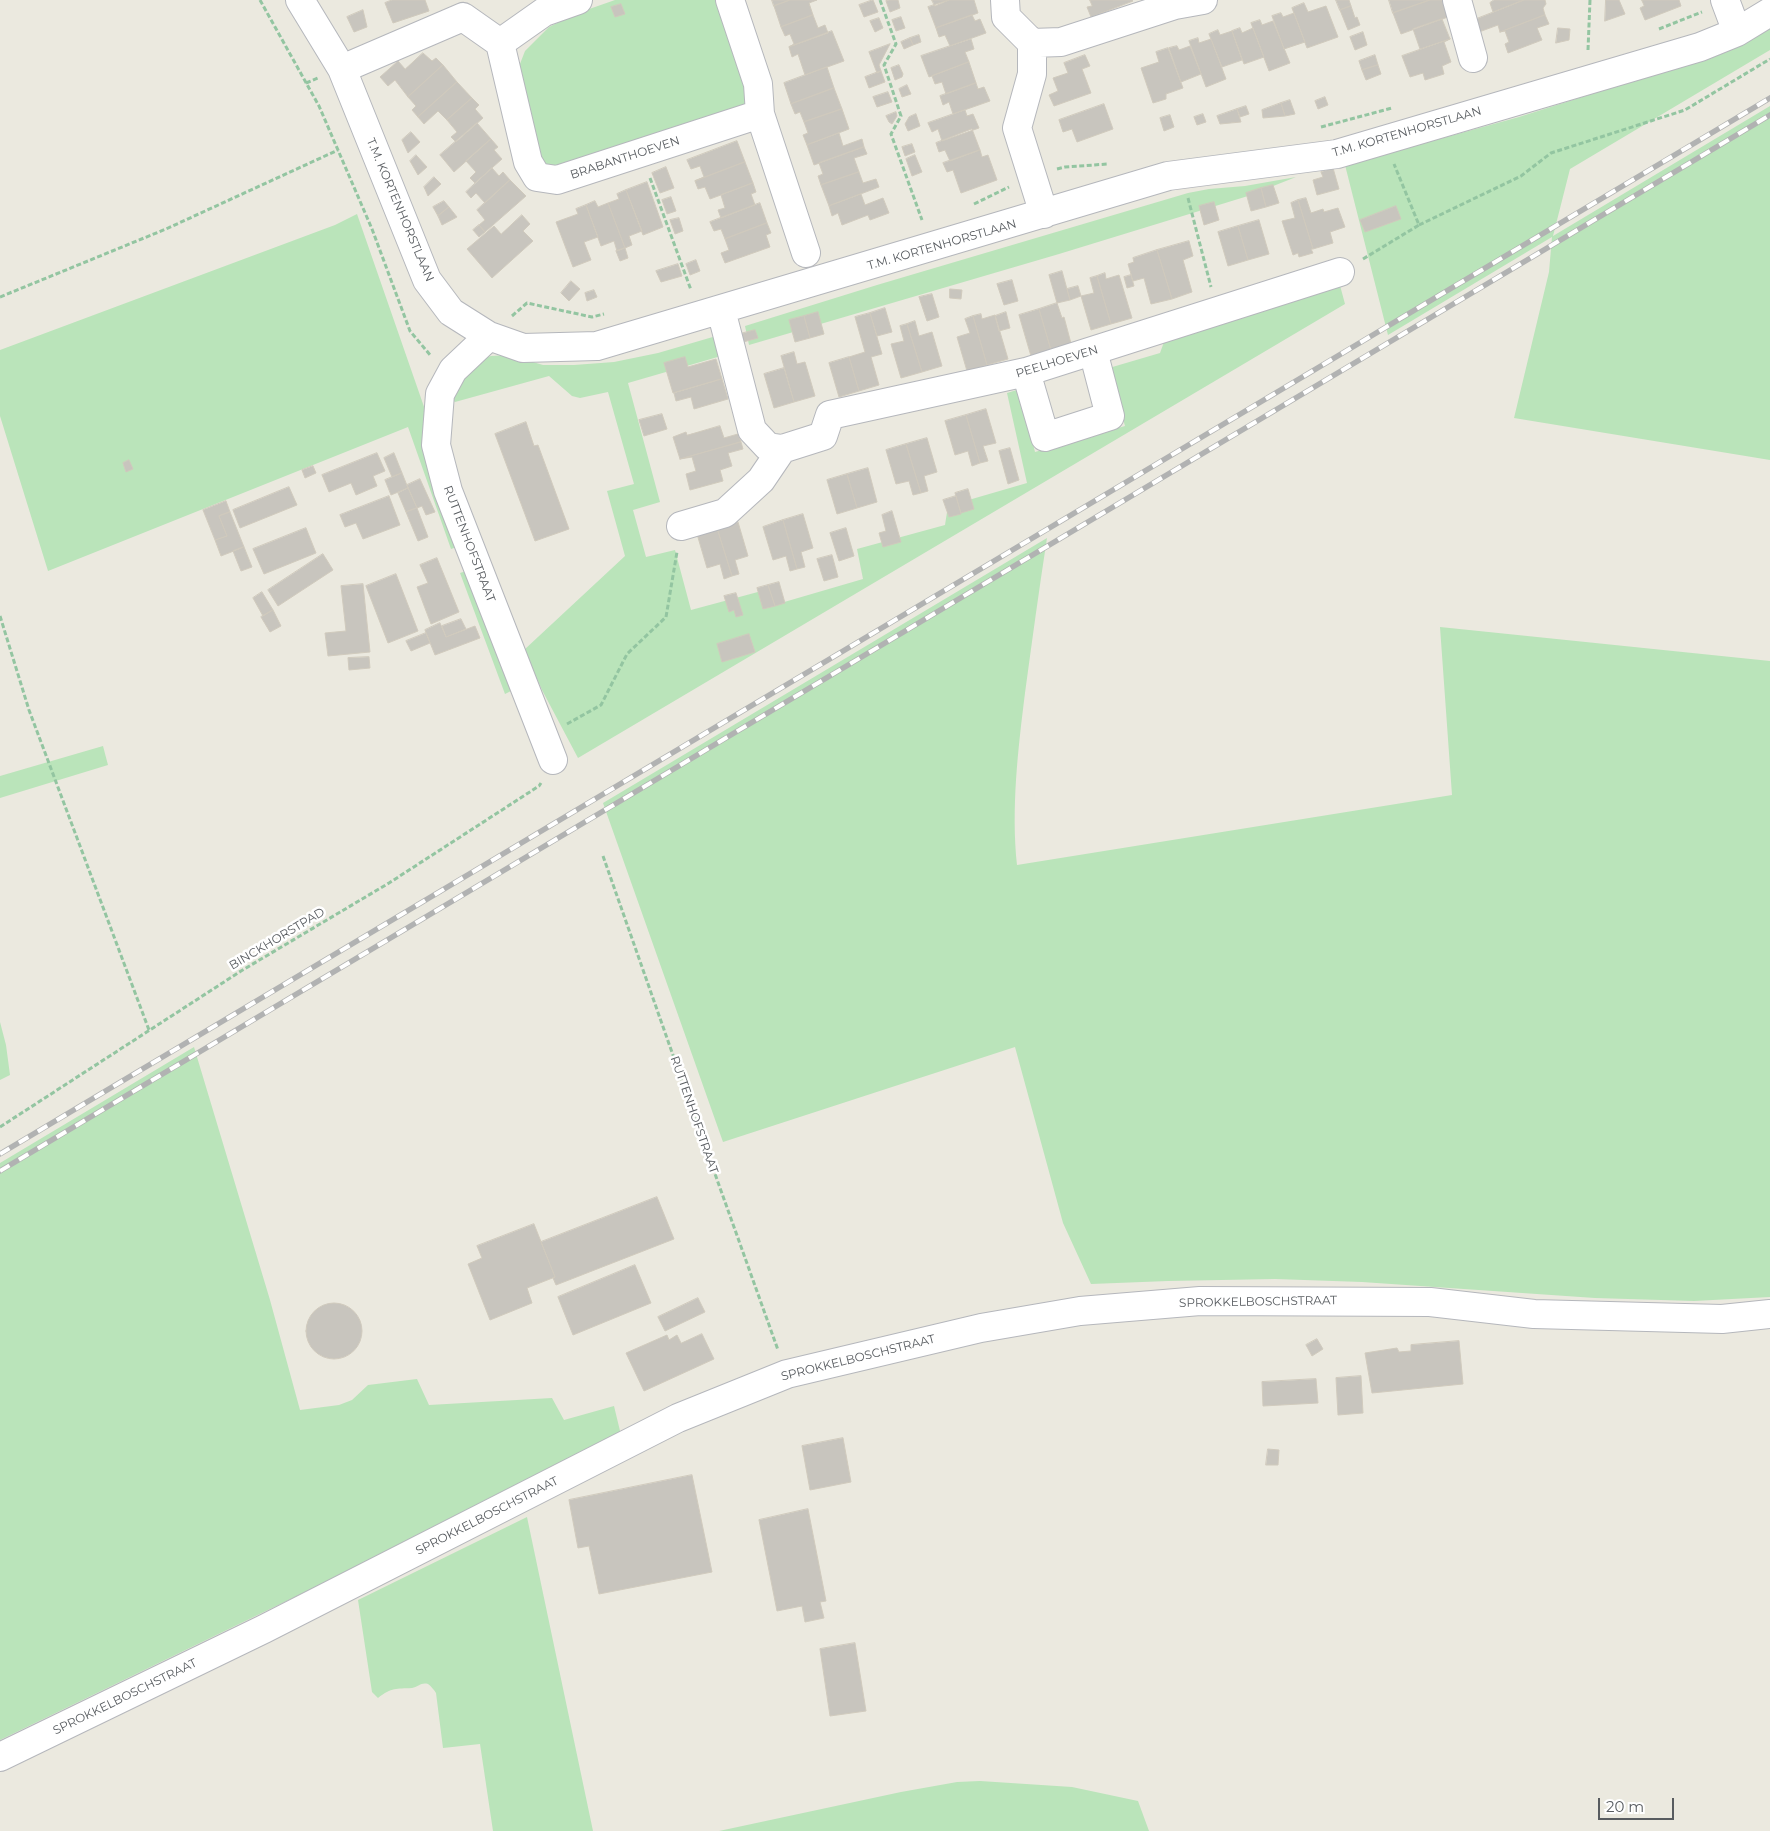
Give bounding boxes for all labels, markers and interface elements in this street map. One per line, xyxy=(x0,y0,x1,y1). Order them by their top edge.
street label: T.M. KORTENHORSTLAAN xyxy=(1331,104,1483,160)
street label: BRABANTHOEVEN xyxy=(568,133,682,183)
street label: T.M. KORTENHORSTLAAN xyxy=(363,136,437,284)
street label: T.M. KORTENHORSTLAAN xyxy=(866,217,1018,273)
street label: PEELHOEVEN xyxy=(1014,343,1100,381)
street label: RUTTENHOFSTRAAT xyxy=(440,484,498,604)
street label: BINCKHORSTPAD xyxy=(227,905,327,973)
street label: RUTTENHOFSTRAAT xyxy=(667,1054,721,1176)
street label: SPROKKELBOSCHSTRAAT xyxy=(1179,1293,1337,1311)
street label: SPROKKELBOSCHSTRAAT xyxy=(780,1332,936,1384)
street label: SPROKKELBOSCHSTRAAT xyxy=(413,1474,561,1558)
street label: SPROKKELBOSCHSTRAAT xyxy=(51,1656,199,1738)
scale bar xyxy=(1600,1788,1676,1820)
text: 20 m xyxy=(1606,1797,1644,1816)

